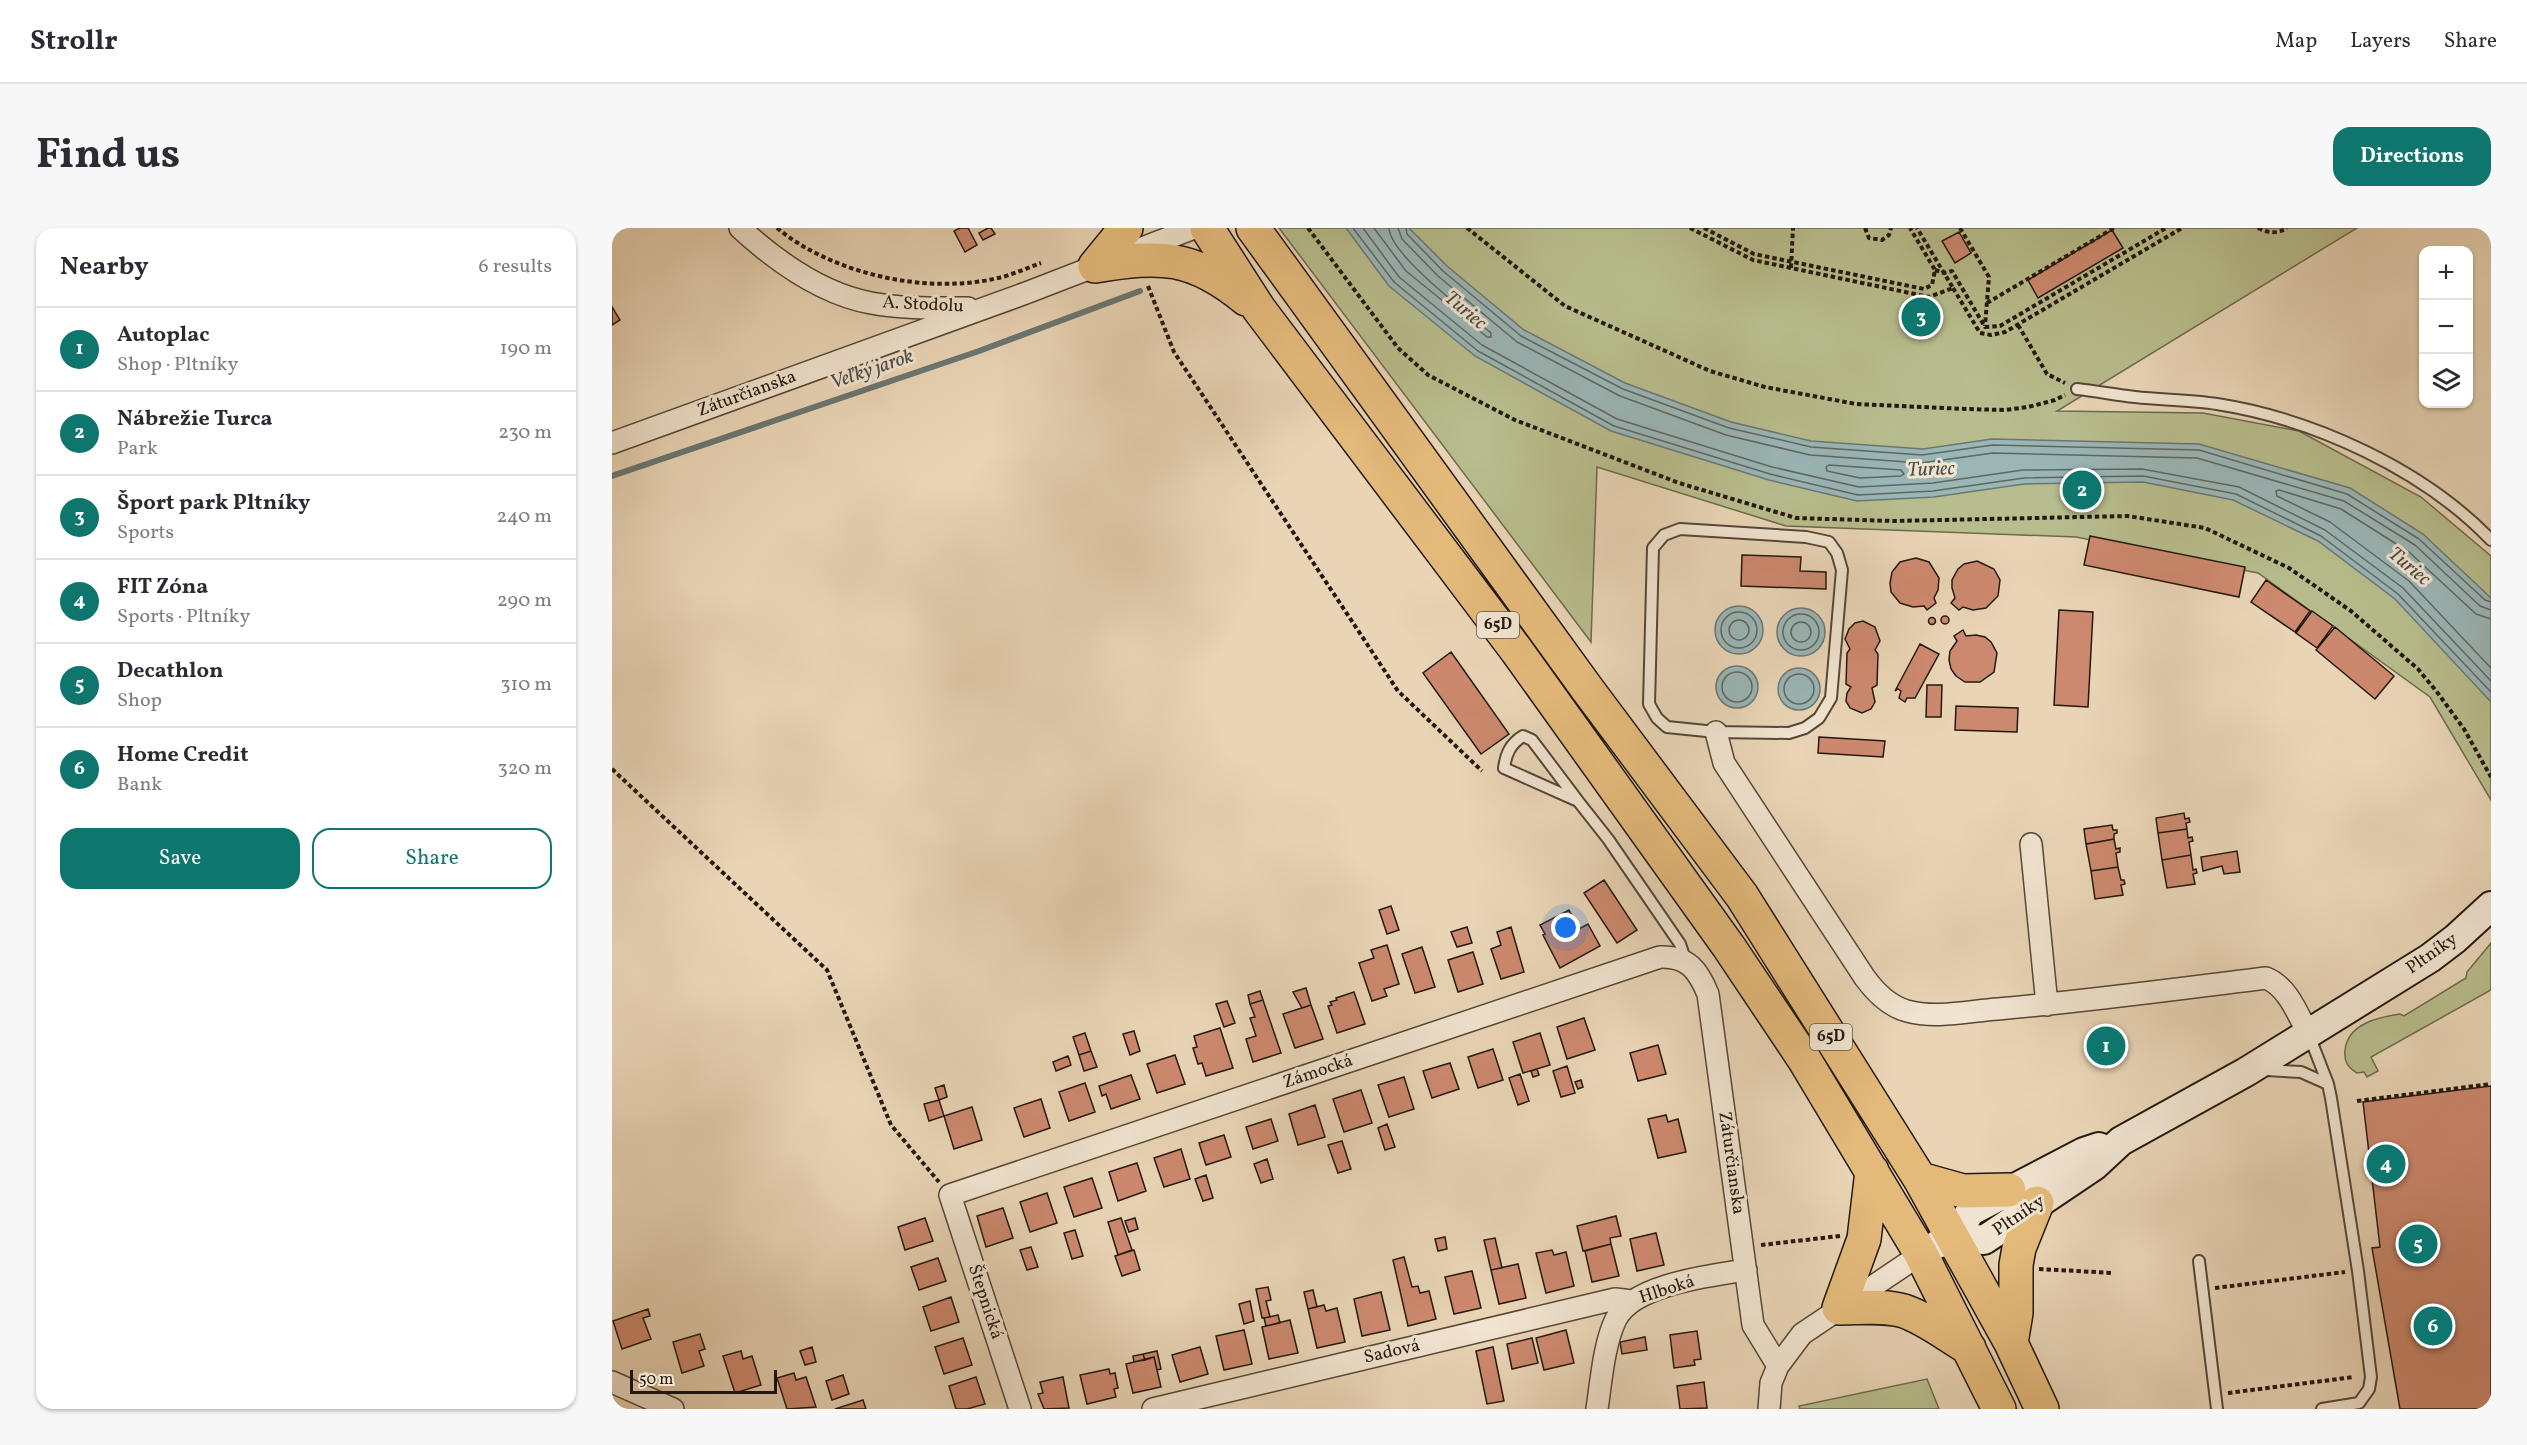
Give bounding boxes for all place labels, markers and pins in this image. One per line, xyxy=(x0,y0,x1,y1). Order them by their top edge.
pin: 3 xyxy=(1902,294,1940,340)
pin: 2 xyxy=(2062,468,2102,512)
pin: 1 xyxy=(2086,1024,2126,1068)
pin: 4 xyxy=(2366,1142,2406,1186)
pin: 5 xyxy=(2398,1222,2438,1266)
pin: 6 xyxy=(2414,1304,2452,1348)

